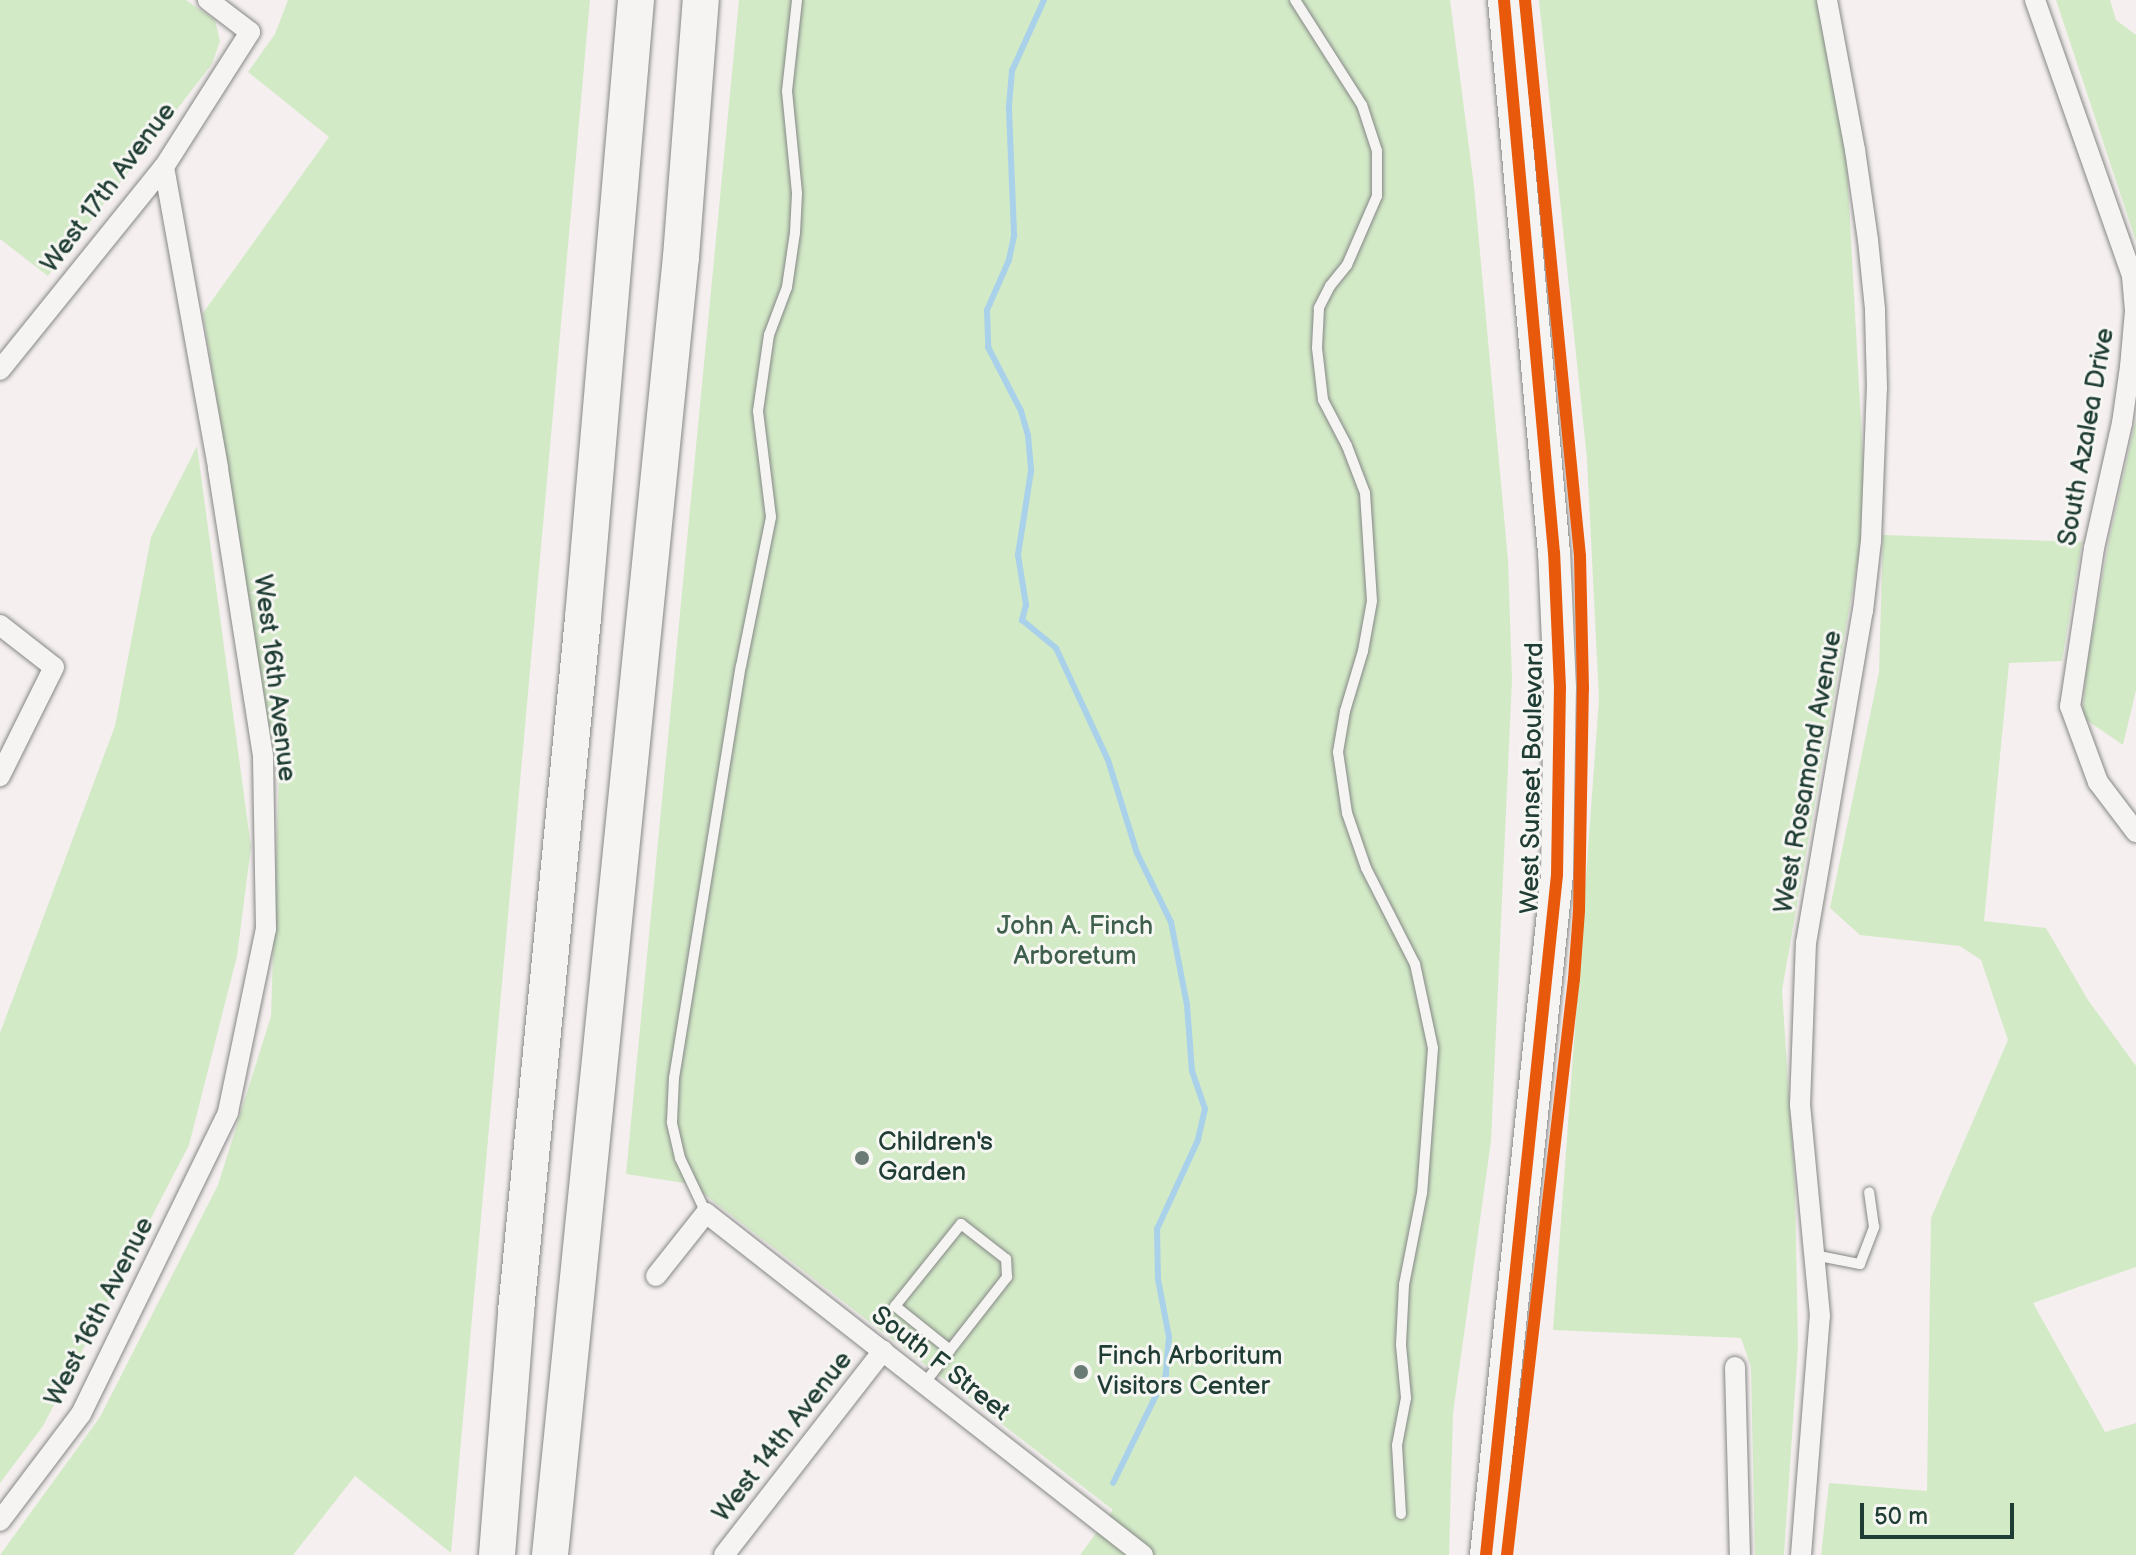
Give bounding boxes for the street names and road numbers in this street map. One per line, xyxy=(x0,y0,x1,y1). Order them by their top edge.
street label: West 17th Avenue xyxy=(35,97,183,279)
street label: South Azalea Drive xyxy=(2052,326,2122,548)
street label: West 16th Avenue xyxy=(246,573,302,783)
street label: West Rosamond Avenue xyxy=(1769,628,1849,916)
street label: West Sunset Boulevard xyxy=(1515,642,1551,914)
street label: West 16th Avenue xyxy=(39,1212,161,1412)
street label: South F Street xyxy=(864,1300,1016,1428)
street label: West 14th Avenue xyxy=(707,1345,859,1529)

